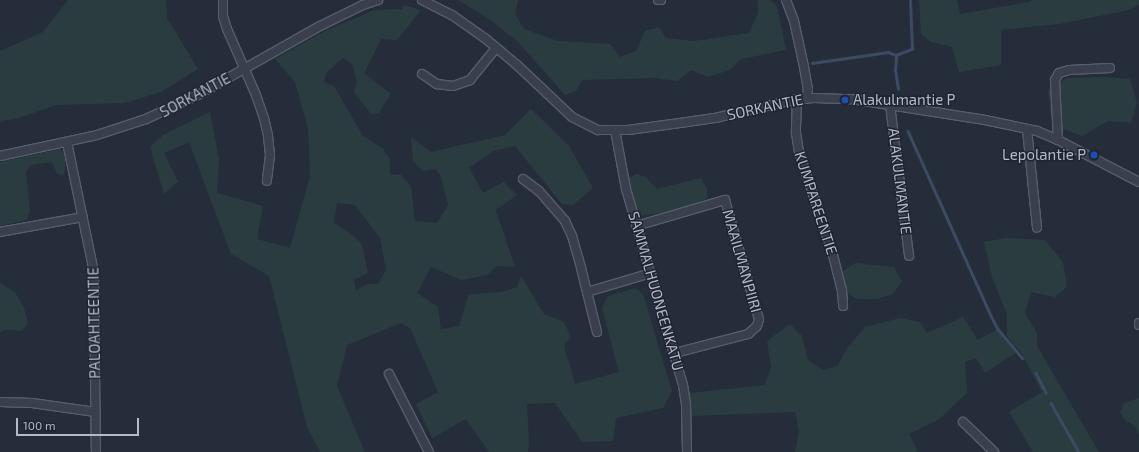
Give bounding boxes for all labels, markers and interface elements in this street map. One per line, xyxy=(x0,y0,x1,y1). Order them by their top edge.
street label: SORKANTIE xyxy=(157,69,233,121)
street label: SORKANTIE xyxy=(725,90,805,124)
place label: Alakulmantie P xyxy=(853,91,955,109)
marker: Alakulmantie P xyxy=(840,95,850,105)
street label: ALAKULMANTIE xyxy=(885,127,915,235)
place label: Lepolantie P xyxy=(1002,146,1086,164)
street label: KUMPAREENTIE xyxy=(791,149,841,257)
marker: Lepolantie P xyxy=(1089,150,1099,160)
street label: MAAILMANPIIRI xyxy=(719,207,765,315)
street label: SAMMALHUONEENKATU xyxy=(625,209,687,373)
street label: PALOAHTEENTIE xyxy=(84,267,104,379)
scale bar xyxy=(18,410,141,436)
text: 100 m xyxy=(23,418,55,432)

